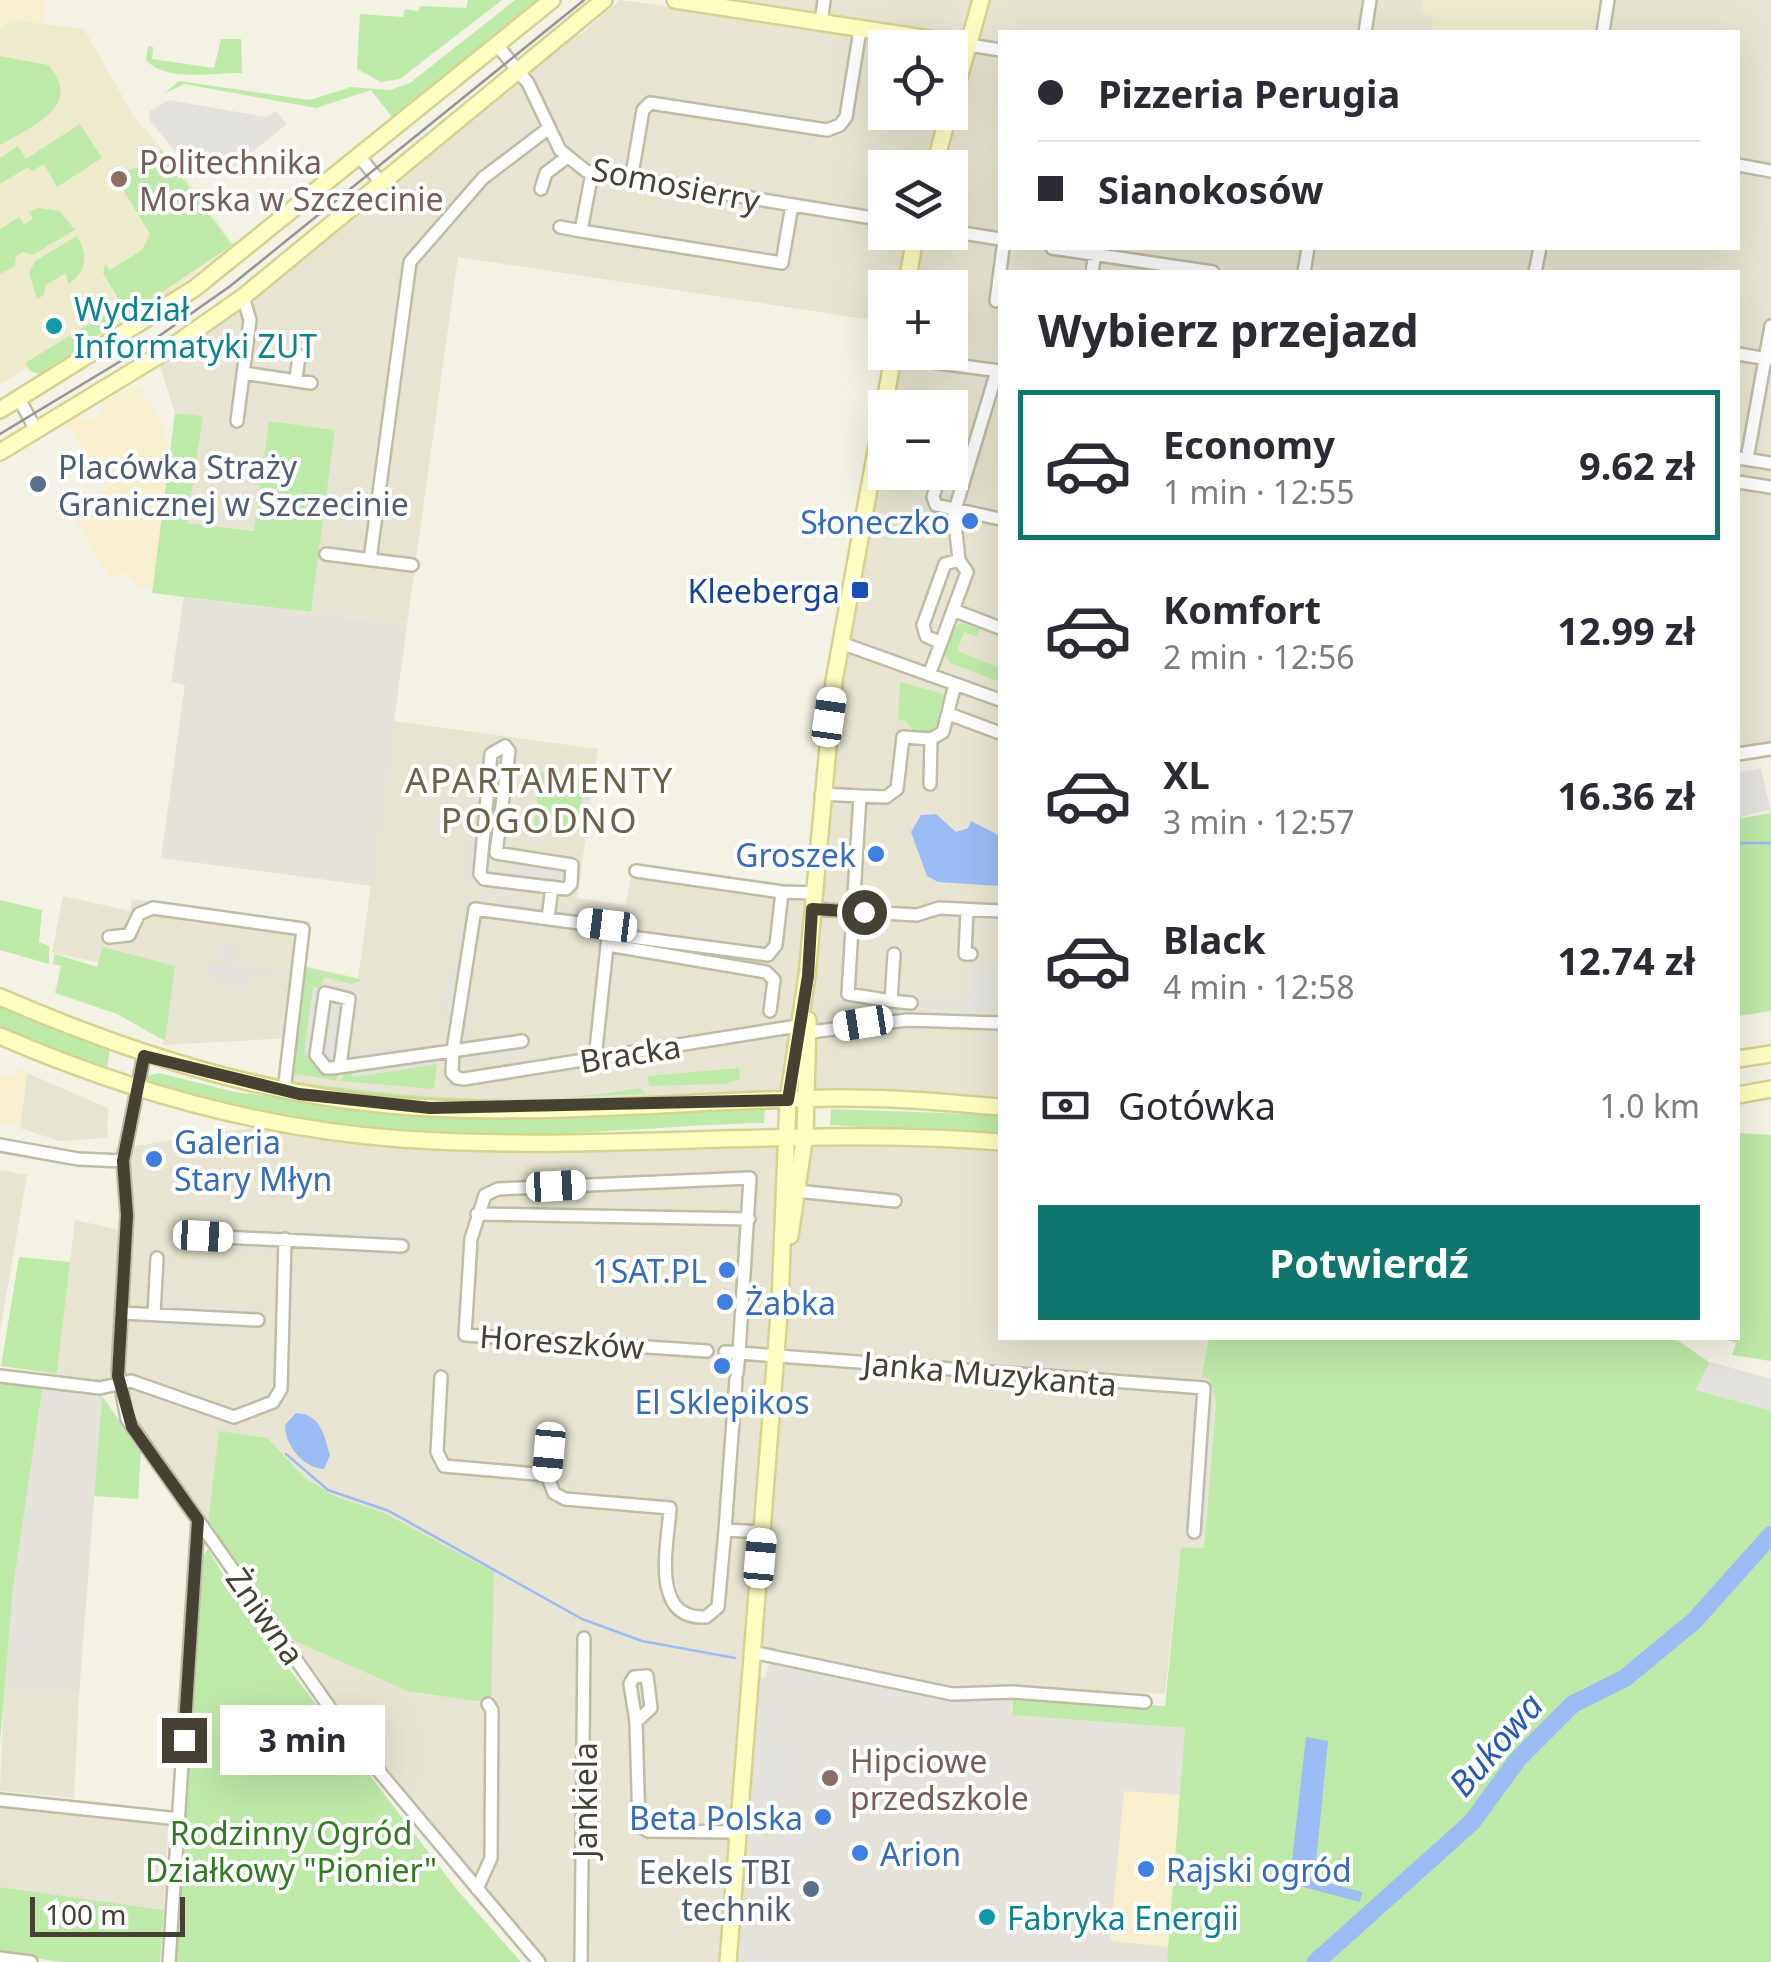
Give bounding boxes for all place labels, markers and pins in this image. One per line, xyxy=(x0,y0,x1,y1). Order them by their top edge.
place label: Politechnika Morska w Szczecinie xyxy=(139,140,444,220)
marker: Politechnika Morska w Szczecinie xyxy=(108,168,130,190)
place label: Wydział Informatyki ZUT xyxy=(74,287,317,367)
marker: Wydział Informatyki ZUT xyxy=(43,315,65,337)
place label: Placówka Straży Granicznej w Szczecinie xyxy=(58,445,409,525)
marker: Placówka Straży Granicznej w Szczecinie xyxy=(27,473,49,495)
place label: Słoneczko xyxy=(800,500,950,543)
marker: Słoneczko xyxy=(959,510,981,532)
place label: Kleeberga xyxy=(688,569,840,612)
marker: Kleeberga xyxy=(849,579,871,601)
place label: Groszek xyxy=(735,833,856,876)
marker: Groszek xyxy=(865,843,887,865)
place label: Galeria Stary Młyn xyxy=(174,1120,332,1200)
marker: Galeria Stary Młyn xyxy=(143,1148,165,1170)
place label: 1SAT.PL xyxy=(592,1249,707,1292)
marker: 1SAT.PL xyxy=(716,1259,738,1281)
place label: Żabka xyxy=(745,1281,836,1324)
marker: Żabka xyxy=(714,1291,736,1313)
marker: El Sklepikos xyxy=(711,1355,733,1377)
place label: El Sklepikos xyxy=(634,1380,810,1423)
place label: Hipciowe przedszkole xyxy=(850,1739,1029,1819)
marker: Hipciowe przedszkole xyxy=(819,1767,841,1789)
place label: Beta Polska xyxy=(629,1796,803,1839)
marker: Beta Polska xyxy=(812,1806,834,1828)
place label: Arion xyxy=(880,1832,961,1875)
marker: Arion xyxy=(849,1842,871,1864)
place label: Rajski ogród xyxy=(1166,1848,1352,1891)
place label: Eekels TBI technik xyxy=(639,1850,791,1930)
marker: Rajski ogród xyxy=(1135,1858,1157,1880)
marker: Eekels TBI technik xyxy=(800,1878,822,1900)
place label: Fabryka Energii xyxy=(1007,1896,1239,1939)
marker: Fabryka Energii xyxy=(976,1906,998,1928)

